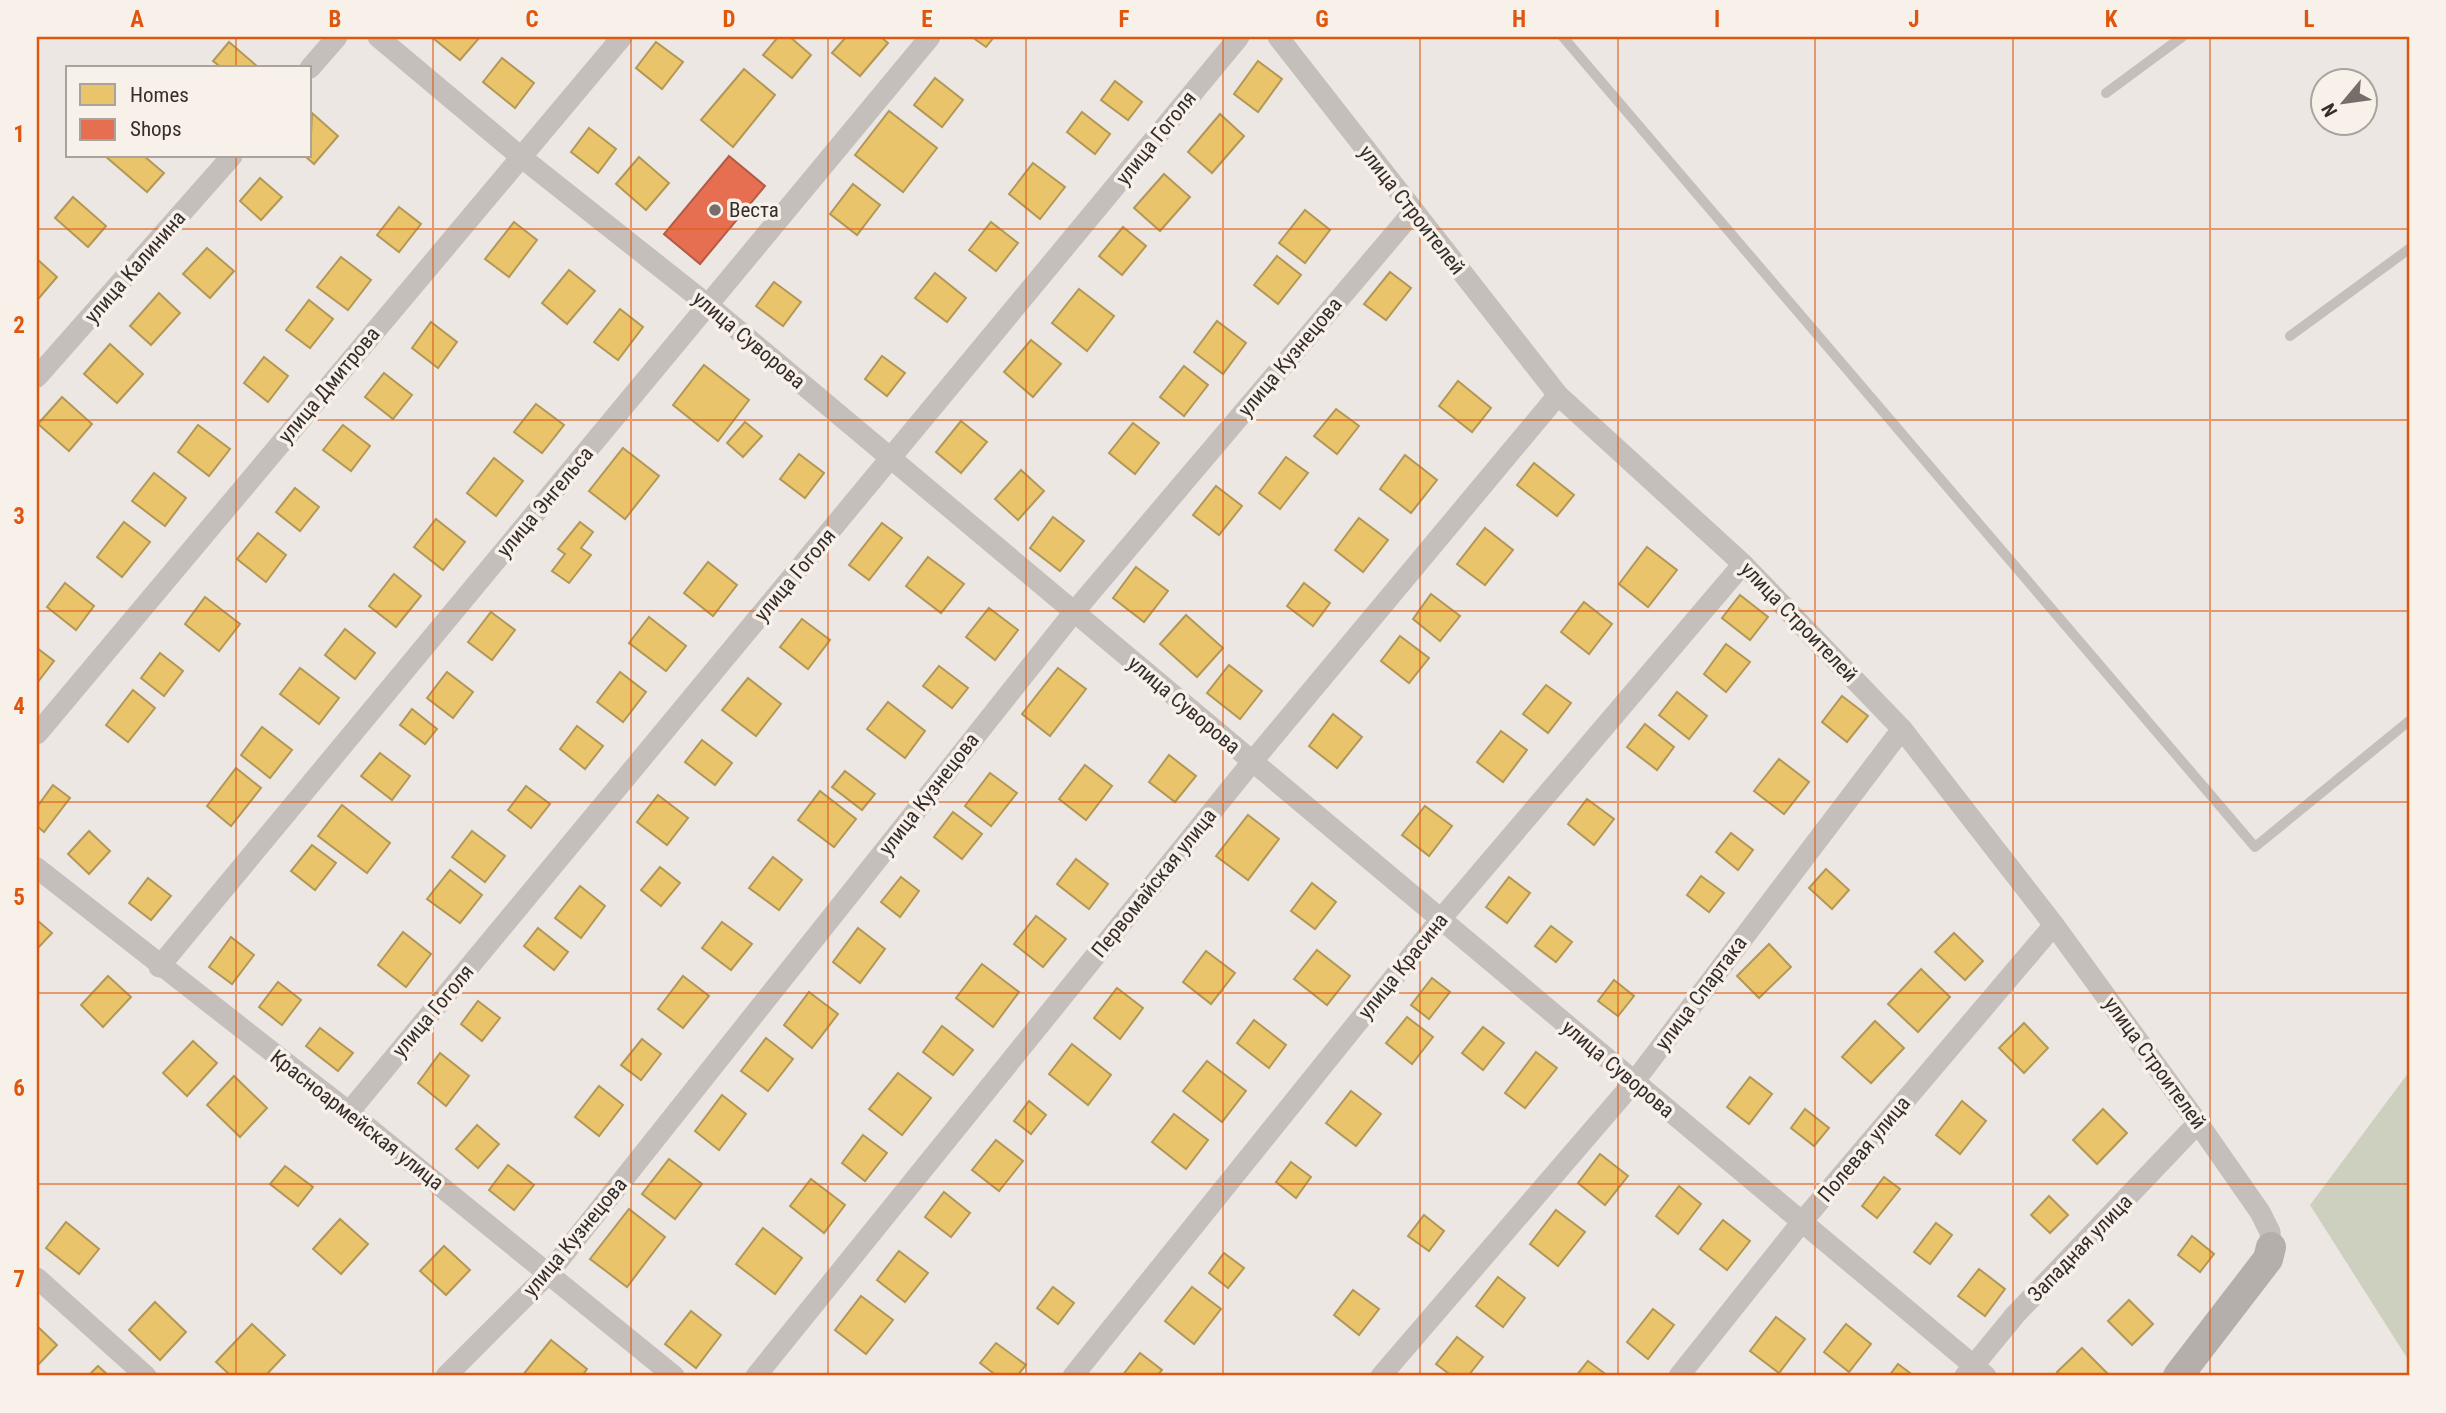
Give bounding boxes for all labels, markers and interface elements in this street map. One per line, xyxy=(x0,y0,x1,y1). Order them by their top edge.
text: A xyxy=(130,6,144,33)
text: B xyxy=(329,6,341,33)
text: C xyxy=(525,6,539,33)
text: D xyxy=(723,6,736,33)
text: E xyxy=(921,6,933,33)
text: F xyxy=(1119,6,1130,33)
text: G xyxy=(1315,6,1329,33)
text: H xyxy=(1512,6,1526,33)
text: I xyxy=(1714,6,1720,33)
text: J xyxy=(1908,6,1920,33)
text: K xyxy=(2105,6,2118,33)
text: L xyxy=(2303,6,2315,33)
legend xyxy=(66,66,312,158)
north arrow xyxy=(2310,66,2380,136)
text: Homes xyxy=(130,83,189,107)
street label: улица Гоголя xyxy=(1111,86,1201,190)
text: N xyxy=(2317,99,2342,121)
text: Shops xyxy=(130,117,182,141)
text: 1 xyxy=(13,121,25,148)
street label: улица Строителей xyxy=(1354,141,1470,279)
place label: Веста xyxy=(729,198,779,222)
marker: Веста xyxy=(707,202,723,218)
street label: улица Калинина xyxy=(80,206,190,328)
street label: улица Суворова xyxy=(688,286,810,394)
street label: улица Кузнецова xyxy=(1233,293,1347,421)
text: 2 xyxy=(13,312,25,339)
street label: улица Дмитрова xyxy=(273,322,385,448)
street label: улица Энгельса xyxy=(492,442,598,562)
text: 3 xyxy=(13,503,25,530)
street label: улица Гоголя xyxy=(749,524,841,626)
street label: улица Строителей xyxy=(1736,557,1862,687)
street label: улица Суворова xyxy=(1123,651,1245,759)
text: 4 xyxy=(13,693,25,720)
street label: улица Кузнецова xyxy=(874,728,984,860)
street label: Первомайская улица xyxy=(1087,804,1221,962)
text: 5 xyxy=(13,884,25,911)
street label: улица Красина xyxy=(1353,908,1453,1024)
street label: улица Спартака xyxy=(1650,931,1752,1055)
street label: улица Гоголя xyxy=(387,960,479,1062)
street label: улица Строителей xyxy=(2099,992,2211,1134)
street label: улица Суворова xyxy=(1557,1015,1679,1123)
street label: Красноармейская улица xyxy=(266,1045,448,1195)
text: 6 xyxy=(13,1075,25,1102)
street label: Полевая улица xyxy=(1813,1091,1915,1207)
street label: улица Кузнецова xyxy=(518,1173,632,1301)
street label: Западная улица xyxy=(2023,1190,2137,1306)
text: 7 xyxy=(13,1266,25,1293)

